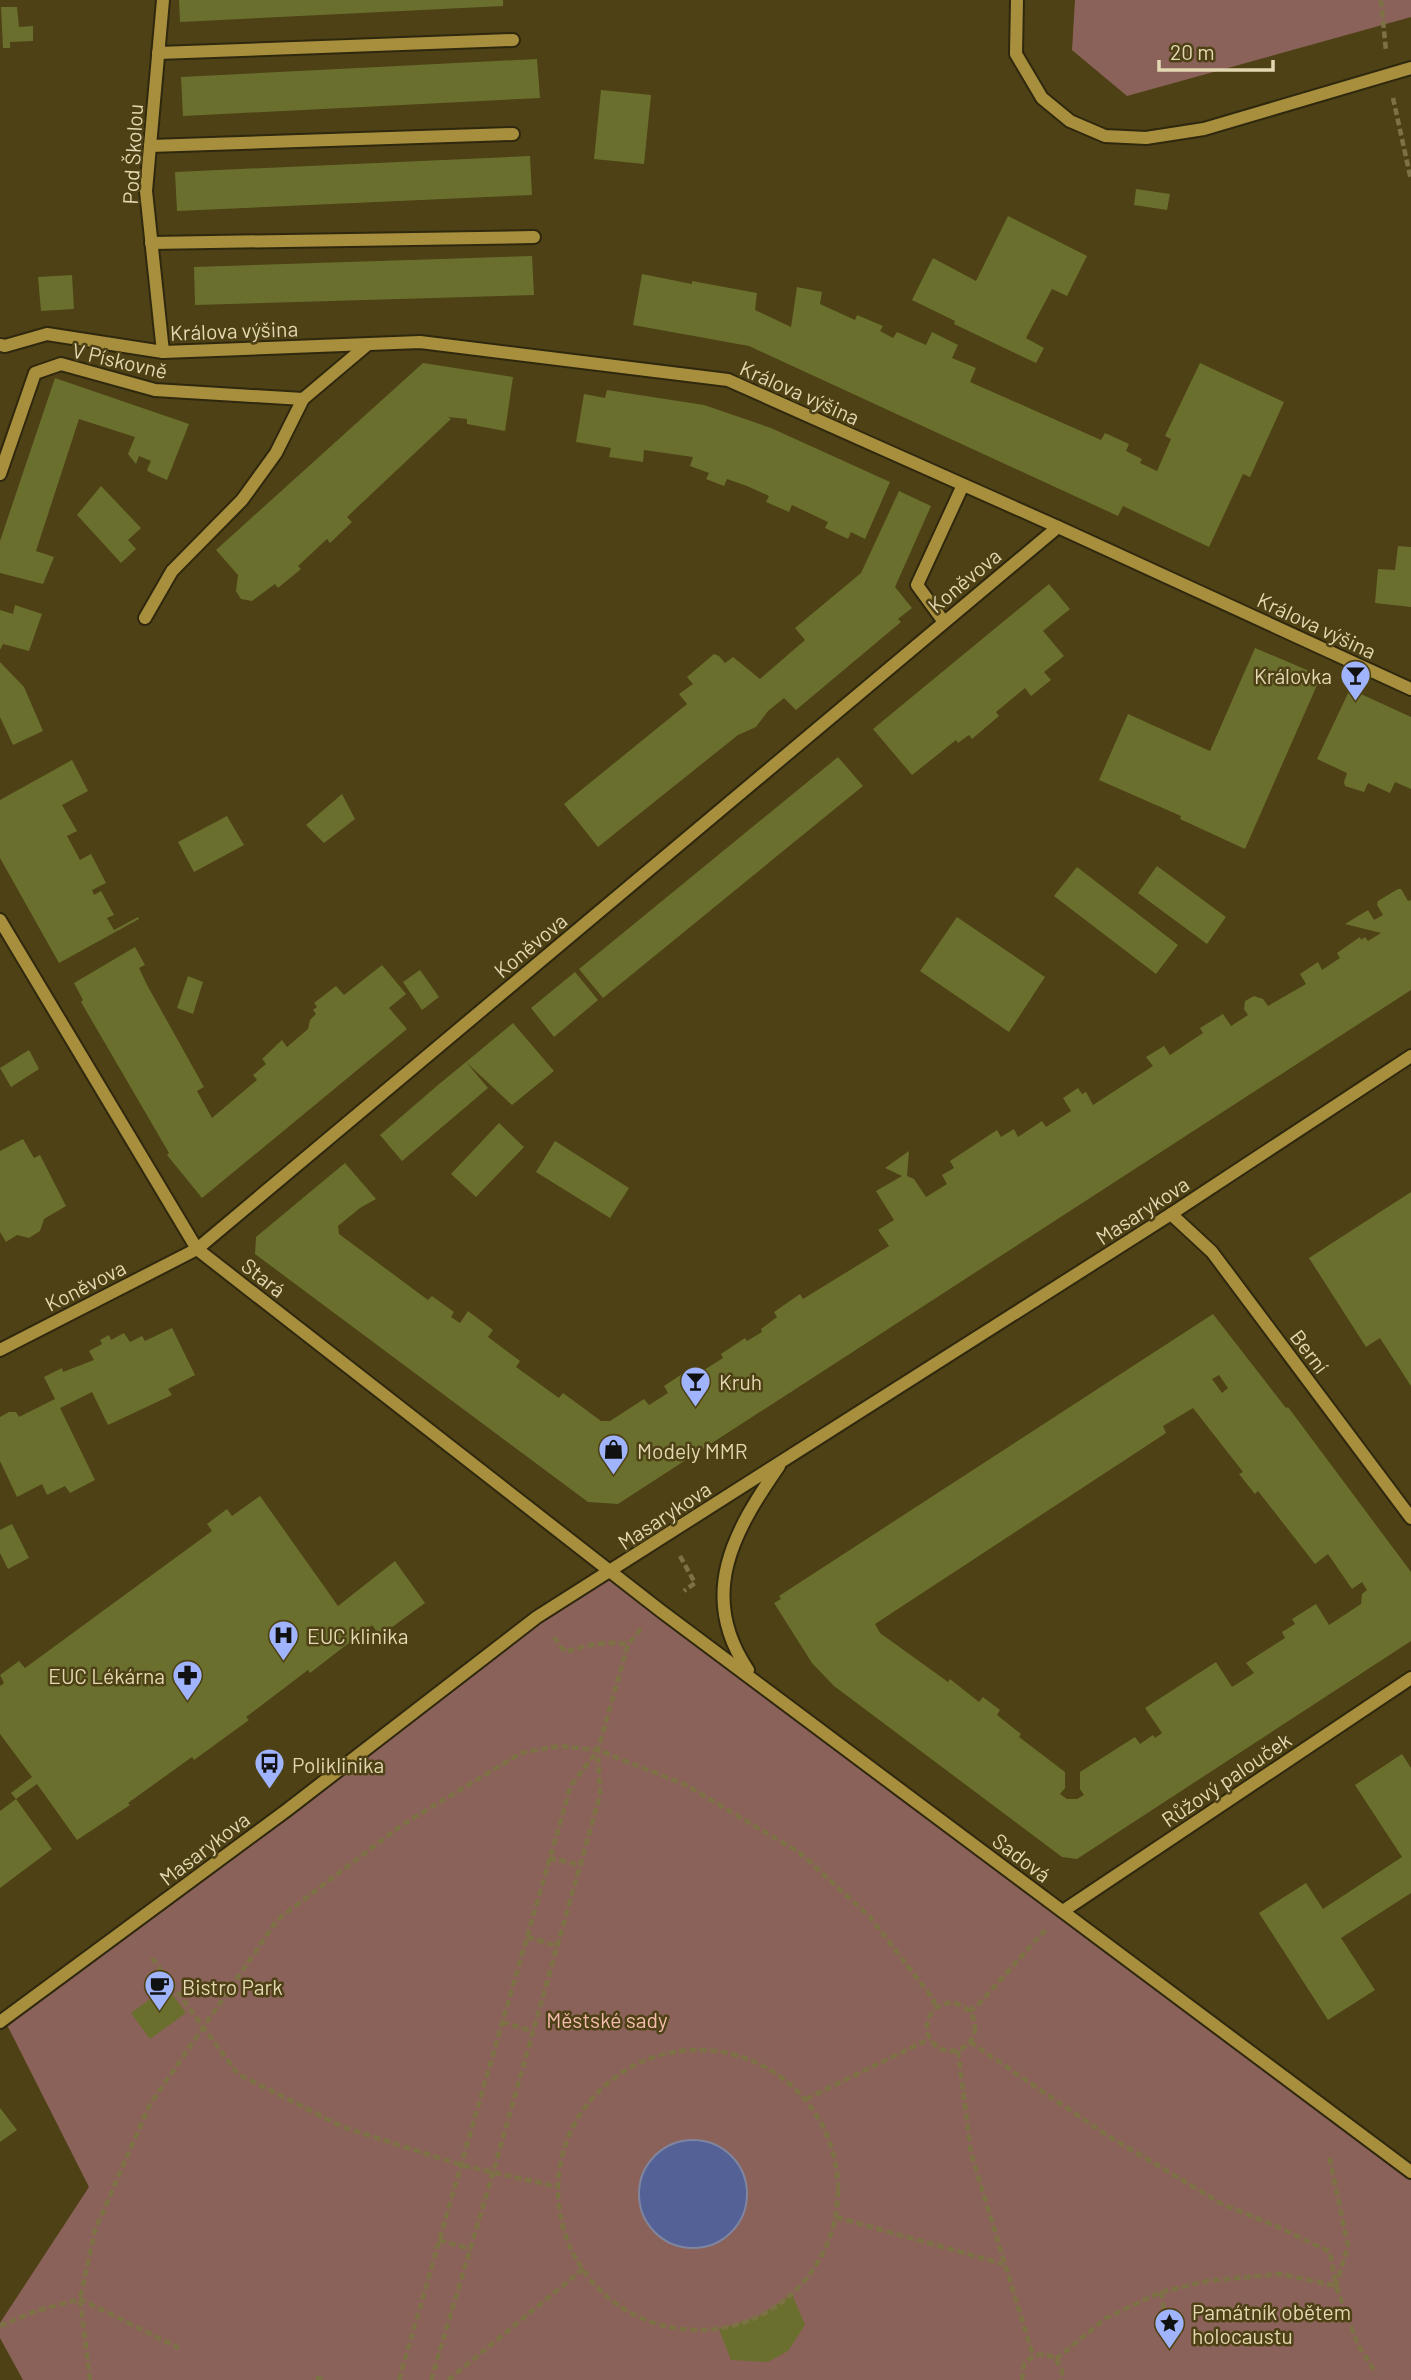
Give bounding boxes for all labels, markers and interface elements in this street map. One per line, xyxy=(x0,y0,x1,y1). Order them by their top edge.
scale bar xyxy=(1159,28,1273,72)
text: 20 m xyxy=(1170,39,1215,64)
street label: Pod Školou xyxy=(117,103,147,205)
street label: Králova výšina xyxy=(169,315,299,345)
street label: V Pískovně xyxy=(70,337,170,383)
street label: Králova výšina xyxy=(736,354,864,430)
street label: Koněvova xyxy=(923,542,1005,618)
street label: Králova výšina xyxy=(1254,587,1380,663)
bar icon: Královka xyxy=(1338,658,1372,702)
place label: Královka xyxy=(1254,663,1332,688)
street label: Koněvova xyxy=(489,907,571,983)
street label: Masarykova xyxy=(1091,1171,1193,1249)
street label: Stará xyxy=(237,1252,291,1302)
street label: Koněvova xyxy=(40,1254,130,1316)
street label: Berní xyxy=(1286,1324,1335,1378)
bar icon: Kruh xyxy=(679,1364,713,1408)
place label: Kruh xyxy=(719,1369,762,1394)
shop icon: Modely MMR xyxy=(597,1433,631,1477)
place label: Modely MMR xyxy=(637,1438,748,1463)
street label: Masarykova xyxy=(613,1476,715,1554)
hospital icon: EUC klinika xyxy=(267,1618,301,1662)
place label: EUC klinika xyxy=(307,1623,408,1648)
pharmacy icon: EUC Lékárna xyxy=(171,1658,205,1702)
place label: EUC Lékárna xyxy=(48,1663,165,1688)
street label: Růžový palouček xyxy=(1156,1726,1296,1832)
bus stop icon: Poliklinika xyxy=(252,1747,286,1791)
place label: Poliklinika xyxy=(292,1752,384,1777)
street label: Masarykova xyxy=(154,1806,254,1890)
street label: Sadová xyxy=(988,1827,1056,1887)
cafe icon: Bistro Park xyxy=(142,1969,176,2013)
place label: Bistro Park xyxy=(182,1974,283,1999)
park label: Městské sady xyxy=(546,2007,668,2032)
place label: Památník obětem holocaustu xyxy=(1192,2299,1351,2348)
place icon: Památník obětem holocaustu xyxy=(1152,2306,1186,2350)

